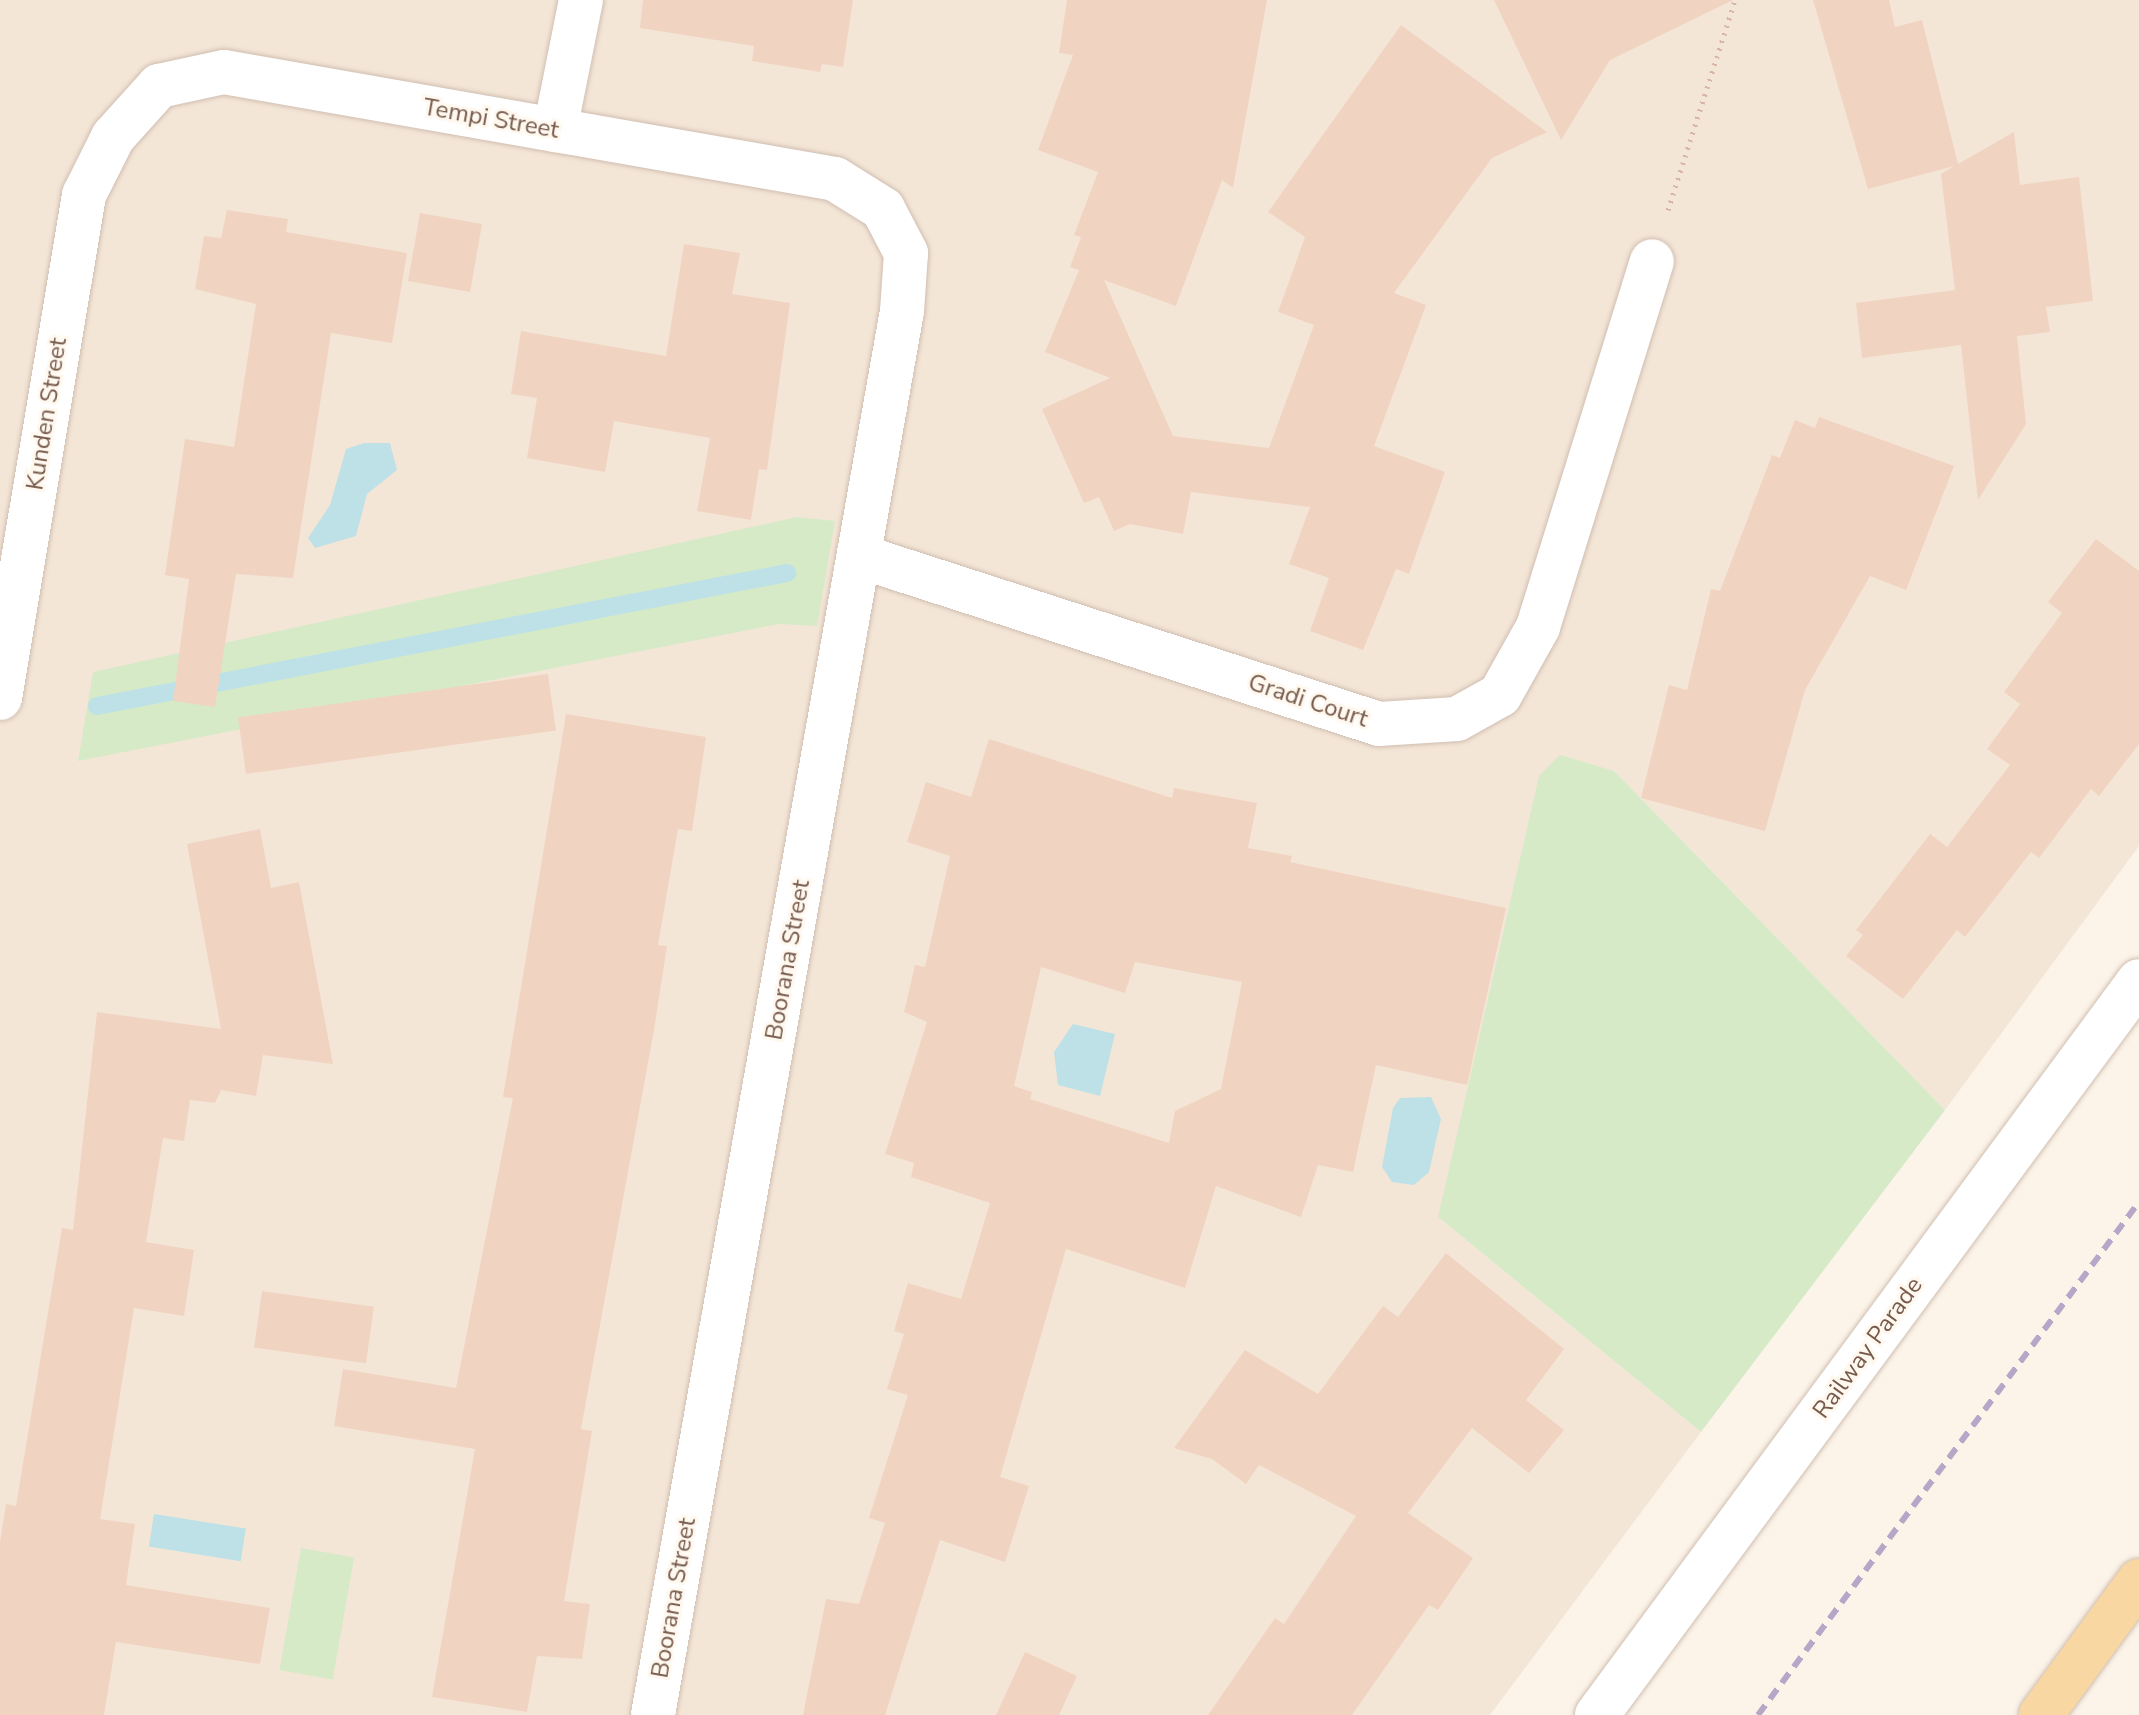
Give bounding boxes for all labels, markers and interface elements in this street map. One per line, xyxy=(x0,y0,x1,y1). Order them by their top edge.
street label: Tempi Street xyxy=(421,93,561,145)
street label: Kunden Street xyxy=(21,336,73,492)
street label: Gradi Court xyxy=(1245,668,1371,734)
street label: Boorana Street xyxy=(760,878,816,1042)
street label: Railway Parade xyxy=(1807,1272,1929,1424)
street label: Boorana Street xyxy=(646,1516,702,1680)

